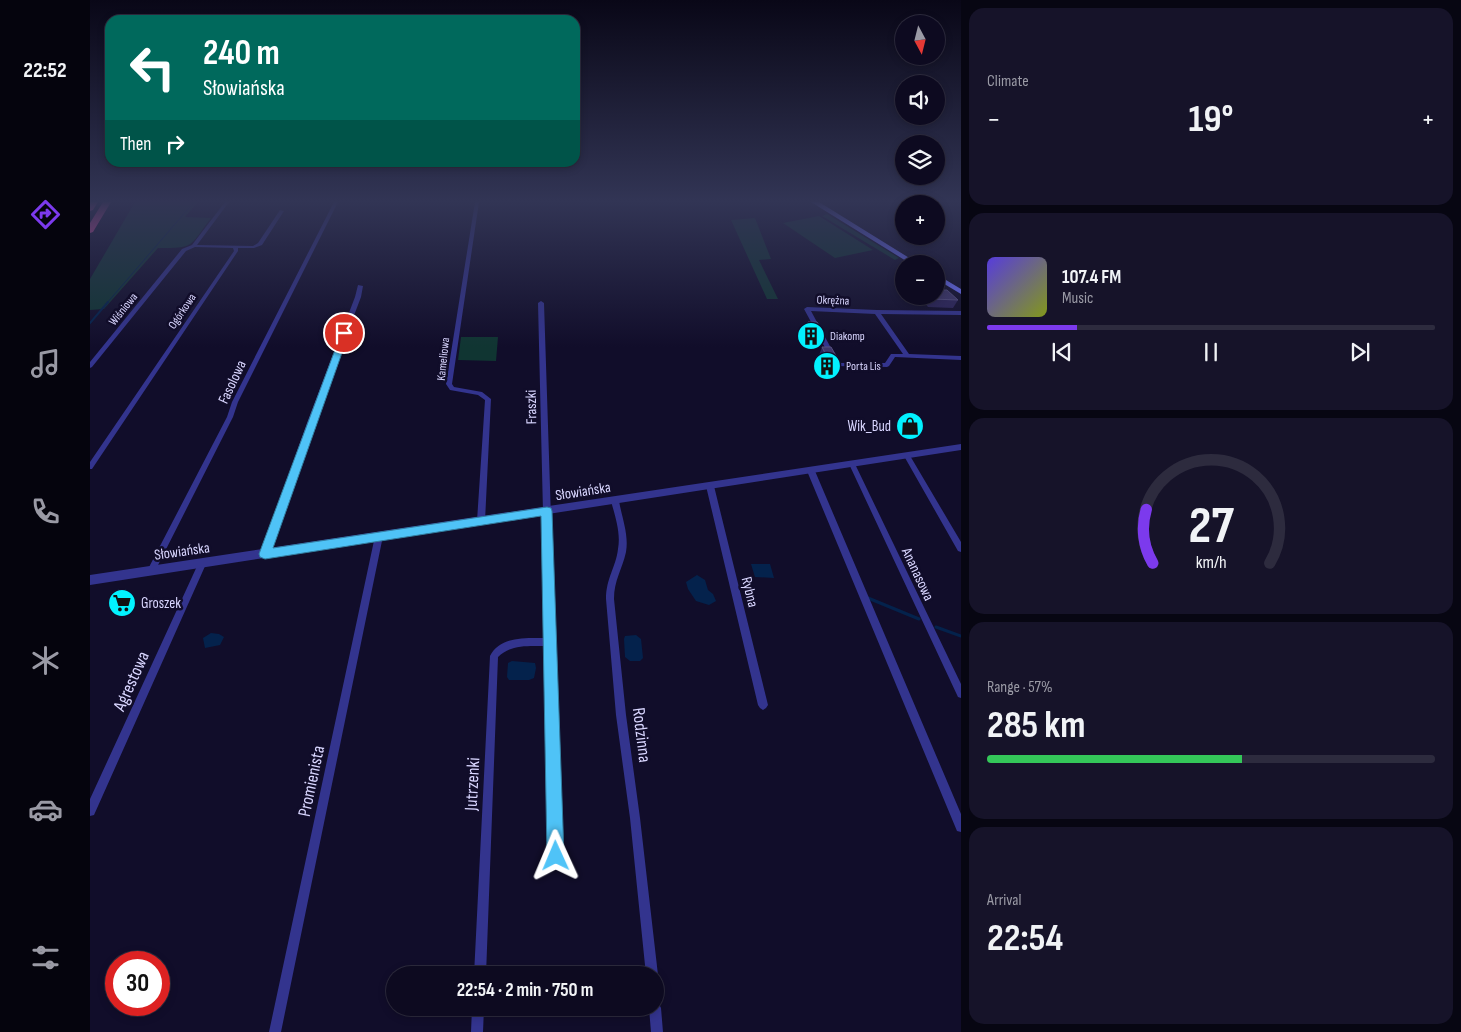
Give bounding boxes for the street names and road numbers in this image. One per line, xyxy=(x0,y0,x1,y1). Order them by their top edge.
street label: Wiśniowa xyxy=(106,290,141,329)
street label: Ogórkowa xyxy=(165,290,200,332)
street label: Okrężna xyxy=(816,292,850,309)
street label: Kameliowa xyxy=(434,336,453,381)
street label: Fasolowa xyxy=(214,357,251,407)
street label: Fraszki xyxy=(522,389,541,424)
street label: Słowiańska xyxy=(554,478,612,505)
street label: Słowiańska xyxy=(153,538,211,565)
street label: Ananasowa xyxy=(897,544,938,604)
street label: Rybna xyxy=(737,575,763,610)
street label: Agrestowa xyxy=(109,648,154,715)
street label: Rodzinna xyxy=(628,706,655,764)
street label: Promienista xyxy=(294,744,329,818)
street label: Jutrzenki xyxy=(461,757,484,812)

